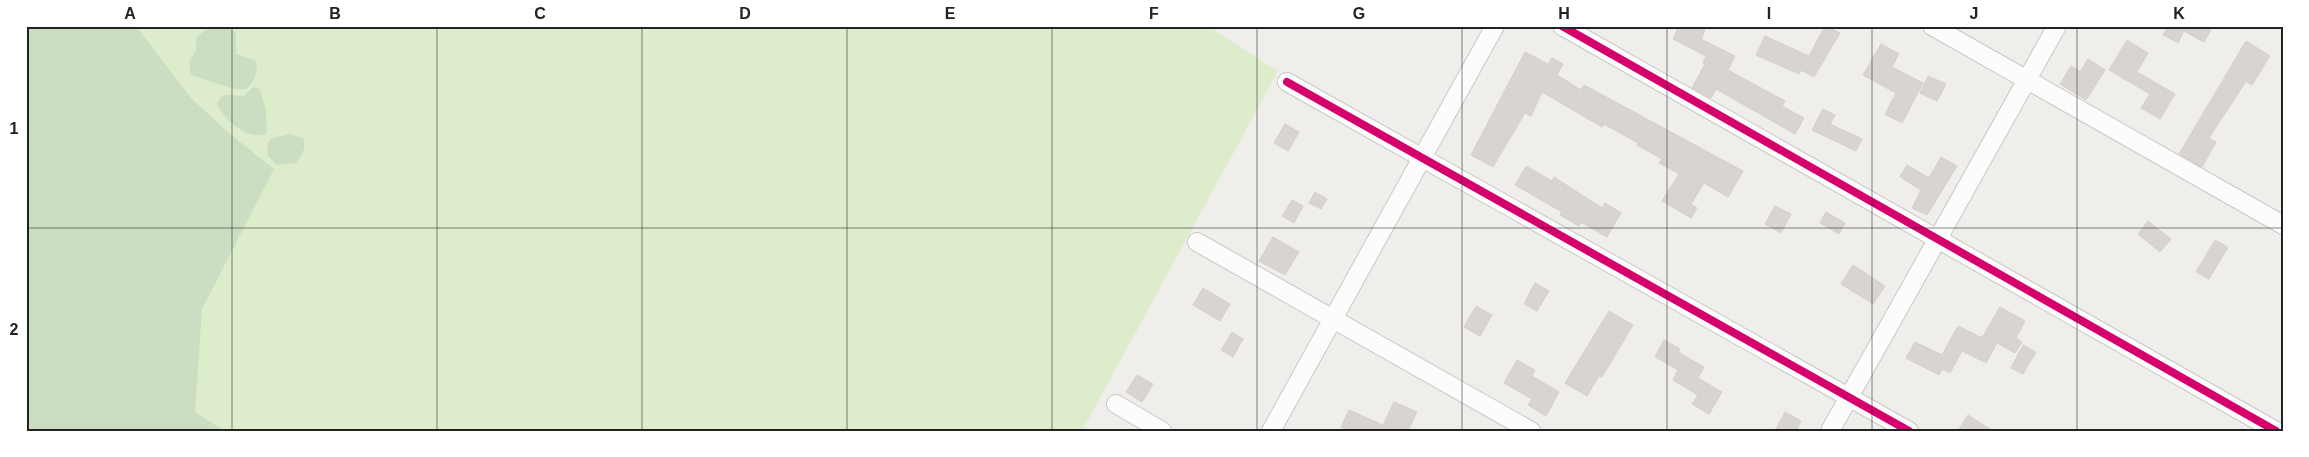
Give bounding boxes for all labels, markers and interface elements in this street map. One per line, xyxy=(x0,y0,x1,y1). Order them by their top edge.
text: A xyxy=(124,5,136,22)
text: B xyxy=(329,5,341,22)
text: C xyxy=(534,5,546,22)
text: D xyxy=(739,5,751,22)
text: E xyxy=(945,5,956,22)
text: F xyxy=(1149,5,1159,22)
text: G xyxy=(1353,5,1365,22)
text: H xyxy=(1558,5,1570,22)
text: I xyxy=(1767,5,1771,22)
text: J xyxy=(1970,5,1978,22)
text: K xyxy=(2173,5,2185,22)
text: 1 xyxy=(10,120,19,137)
text: 2 xyxy=(10,321,19,338)

